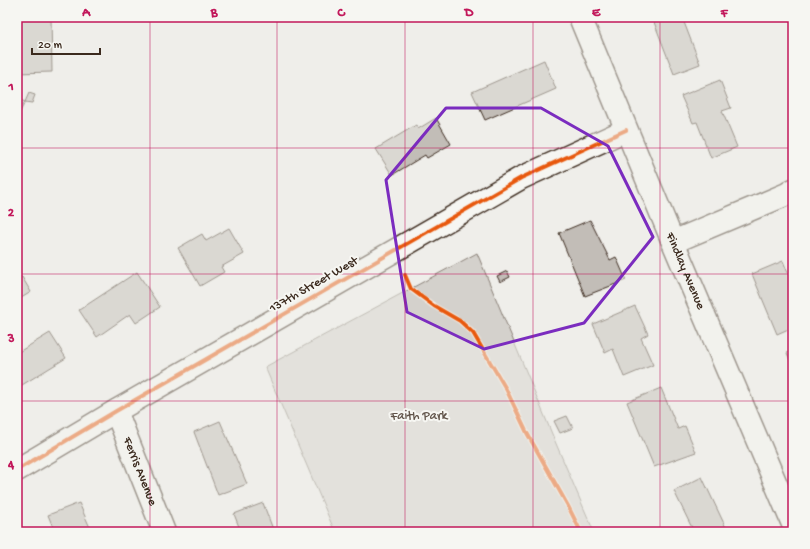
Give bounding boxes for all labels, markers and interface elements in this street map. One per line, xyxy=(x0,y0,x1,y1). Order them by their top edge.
text: A xyxy=(81,6,91,21)
text: B xyxy=(210,6,219,21)
text: C xyxy=(336,6,346,21)
text: D xyxy=(464,6,474,21)
text: E xyxy=(592,6,601,21)
text: F xyxy=(720,6,729,21)
scale bar xyxy=(32,30,100,56)
text: 20 m xyxy=(38,39,63,53)
text: 1 xyxy=(7,80,14,95)
text: 2 xyxy=(8,206,15,221)
street label: Findlay Avenue xyxy=(662,229,708,312)
street label: 137th Street West xyxy=(266,253,362,317)
text: 3 xyxy=(7,332,15,347)
park label: Faith Park xyxy=(390,409,449,424)
street label: Ferris Avenue xyxy=(119,434,160,508)
text: 4 xyxy=(7,458,15,473)

